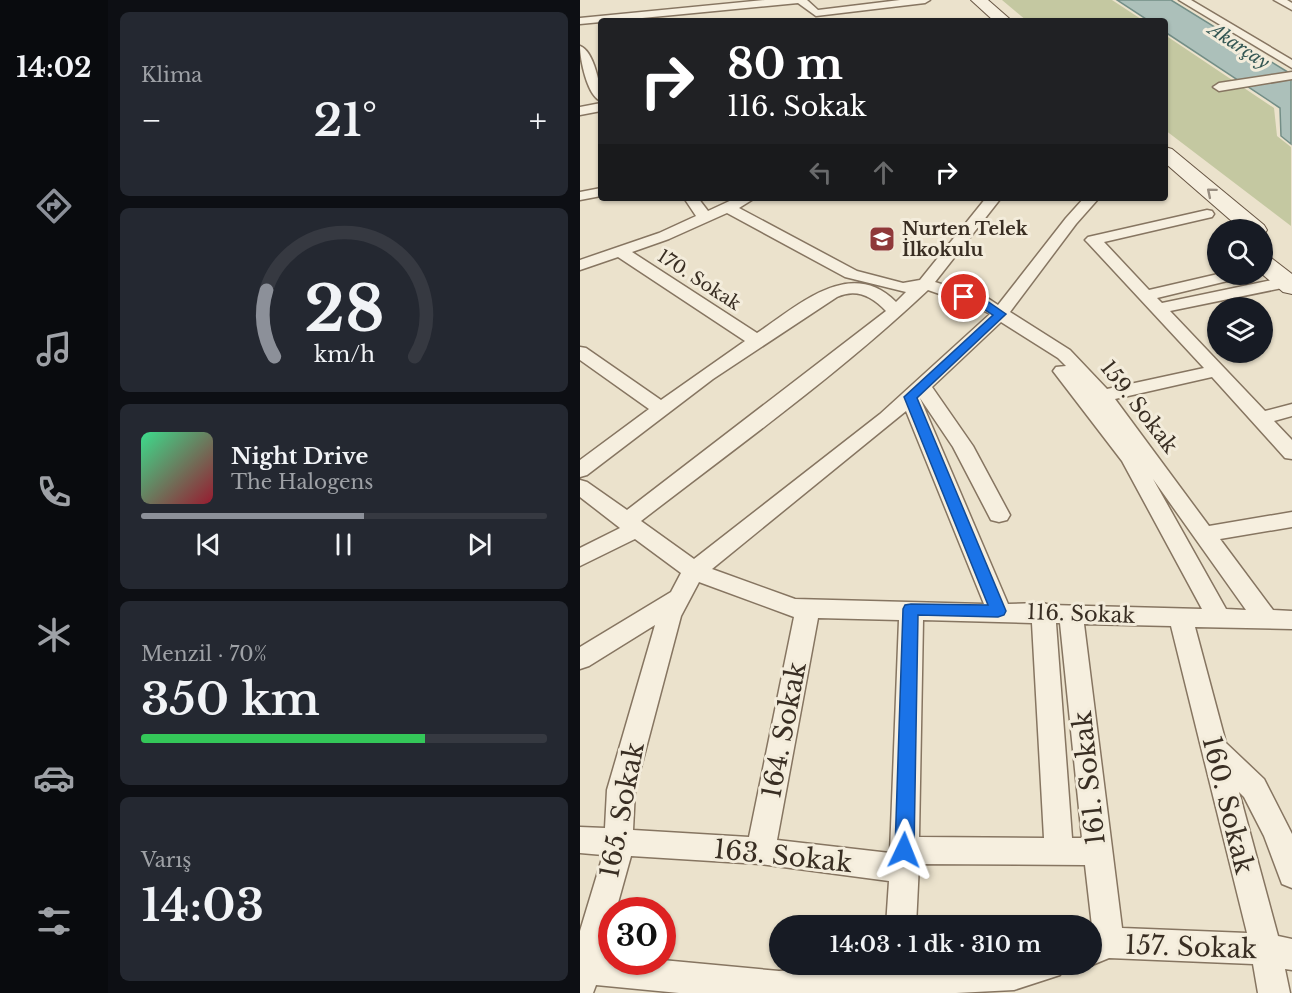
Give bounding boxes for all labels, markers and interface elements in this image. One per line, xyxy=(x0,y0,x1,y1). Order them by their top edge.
water label: Akarçay xyxy=(1203,17,1274,74)
text: 80 m xyxy=(727,38,843,90)
icon: right xyxy=(628,42,706,120)
text: 14:02 xyxy=(16,51,92,84)
text: Klima xyxy=(141,63,202,87)
text: 116. Sokak xyxy=(727,90,867,123)
text: 21° xyxy=(314,92,377,148)
text: − xyxy=(141,100,162,141)
text: + xyxy=(529,100,547,141)
icon: left xyxy=(804,156,837,189)
icon: ahead xyxy=(867,156,900,189)
icon: right xyxy=(930,156,963,189)
icon: directions xyxy=(33,185,75,227)
one-way arrow xyxy=(1207,188,1218,199)
place label: Nurten Telek İlkokulu xyxy=(902,218,1029,261)
map controls xyxy=(1207,219,1273,363)
button: search xyxy=(1207,219,1273,285)
school or university icon: Nurten Telek İlkokulu xyxy=(867,224,897,254)
street label: 170. Sokak xyxy=(653,245,745,315)
text: 28 xyxy=(304,270,384,348)
pin xyxy=(938,271,989,322)
icon: arrive xyxy=(947,280,980,313)
button: layers xyxy=(1207,297,1273,363)
icon: music xyxy=(33,328,75,370)
text: km/h xyxy=(314,342,375,369)
street label: 159. Sokak xyxy=(1095,355,1183,459)
text: Night Drive xyxy=(231,443,368,470)
text: The Halogens xyxy=(231,470,373,494)
icon: phone xyxy=(33,471,75,513)
icon: previous xyxy=(192,528,225,561)
icon: pause xyxy=(327,528,360,561)
icon: next xyxy=(463,528,496,561)
street label: 116. Sokak xyxy=(1026,599,1136,629)
icon: climate xyxy=(33,614,75,656)
text: Menzil · 70% xyxy=(141,642,267,666)
street label: 164. Sokak xyxy=(755,659,813,801)
text: 350 km xyxy=(141,671,320,727)
street label: 161. Sokak xyxy=(1066,709,1112,847)
street label: 160. Sokak xyxy=(1195,733,1261,877)
street label: 165. Sokak xyxy=(593,740,651,880)
icon: car xyxy=(33,757,75,799)
position arrow xyxy=(872,818,936,882)
street label: 163. Sokak xyxy=(712,833,854,879)
text: Varış xyxy=(141,848,191,872)
text: 14:03 xyxy=(141,877,264,933)
speed limit sign: 30 xyxy=(598,897,676,975)
icon: filters xyxy=(33,900,75,942)
street label: 157. Sokak xyxy=(1124,929,1258,965)
text: 14:03 · 1 dk · 310 m xyxy=(830,931,1041,958)

